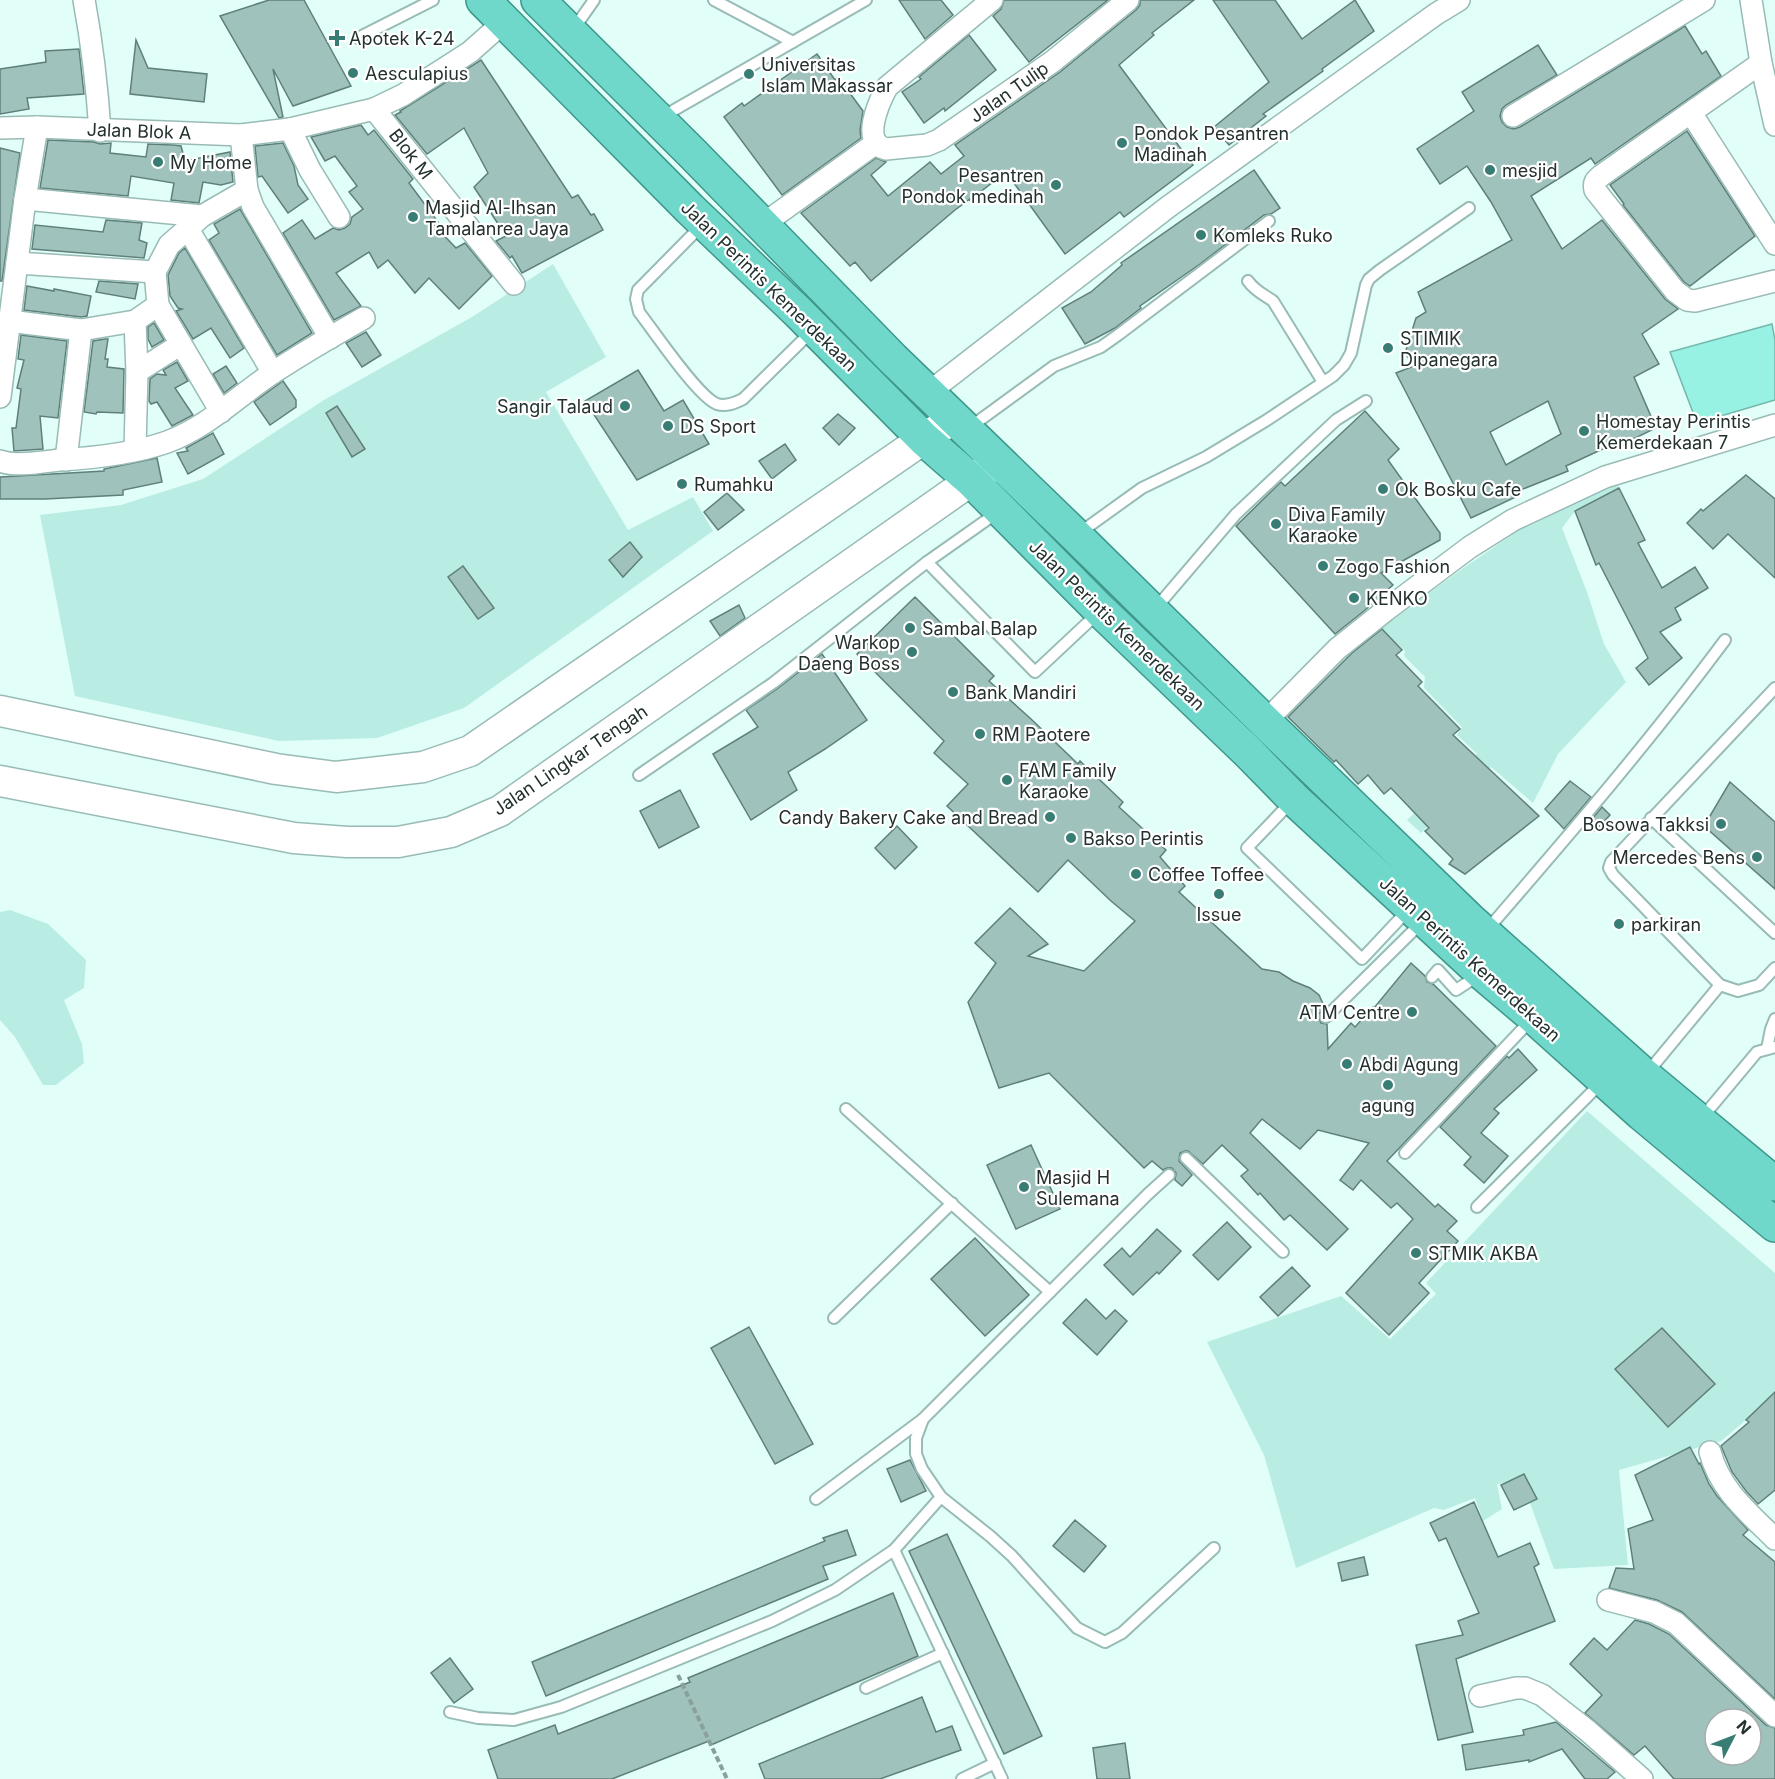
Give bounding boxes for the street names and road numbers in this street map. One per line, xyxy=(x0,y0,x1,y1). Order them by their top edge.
street label: Jalan Tulip xyxy=(966,57,1052,127)
street label: Jalan Blok A xyxy=(86,119,192,143)
street label: Blok M xyxy=(385,125,437,183)
street label: Jalan Perintis Kemerdekaan xyxy=(677,196,861,376)
street label: Jalan Perintis Kemerdekaan xyxy=(1025,535,1209,715)
street label: Jalan Lingkar Tengah xyxy=(489,700,651,820)
street label: Jalan Perintis Kemerdekaan xyxy=(1375,872,1565,1046)

